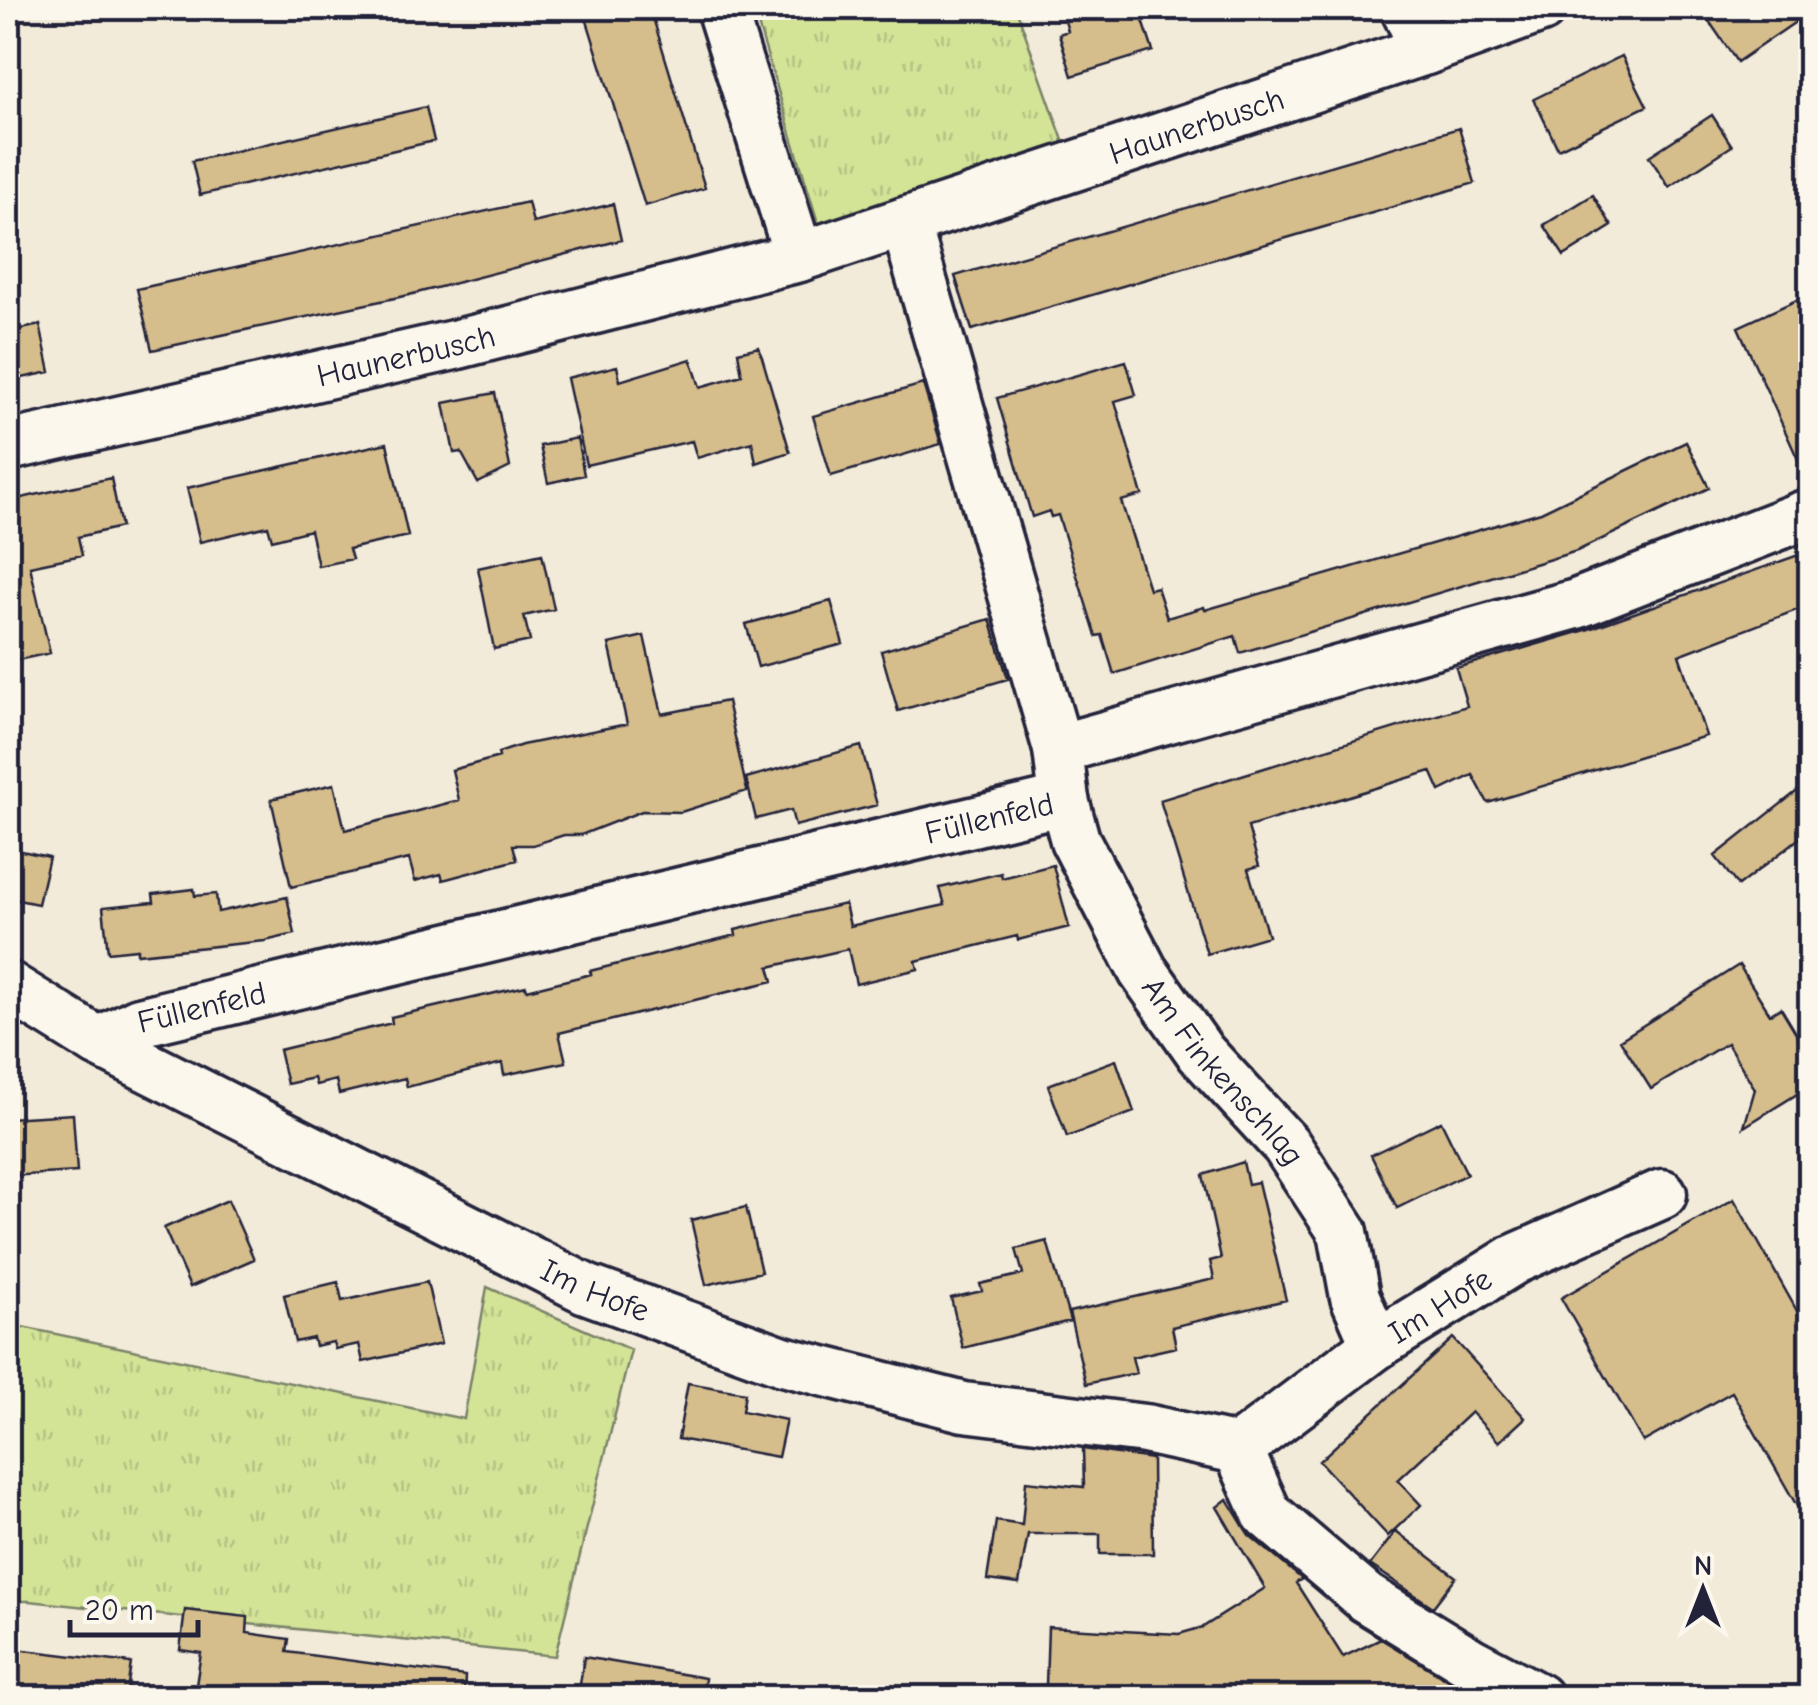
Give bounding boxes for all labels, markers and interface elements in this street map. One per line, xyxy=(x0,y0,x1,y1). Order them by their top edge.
street label: Haunerbusch xyxy=(1105,80,1289,172)
street label: Haunerbusch xyxy=(313,317,499,394)
street label: Füllenfeld xyxy=(921,785,1057,852)
street label: Am Finkenschlag xyxy=(1134,970,1312,1172)
street label: Füllenfeld xyxy=(134,974,270,1041)
street label: Im Hofe xyxy=(535,1251,654,1330)
street label: Im Hofe xyxy=(1382,1260,1498,1352)
north arrow xyxy=(1653,1540,1753,1640)
text: N xyxy=(1694,1550,1712,1582)
scale bar xyxy=(70,1575,198,1637)
text: 20 m xyxy=(85,1593,154,1628)

